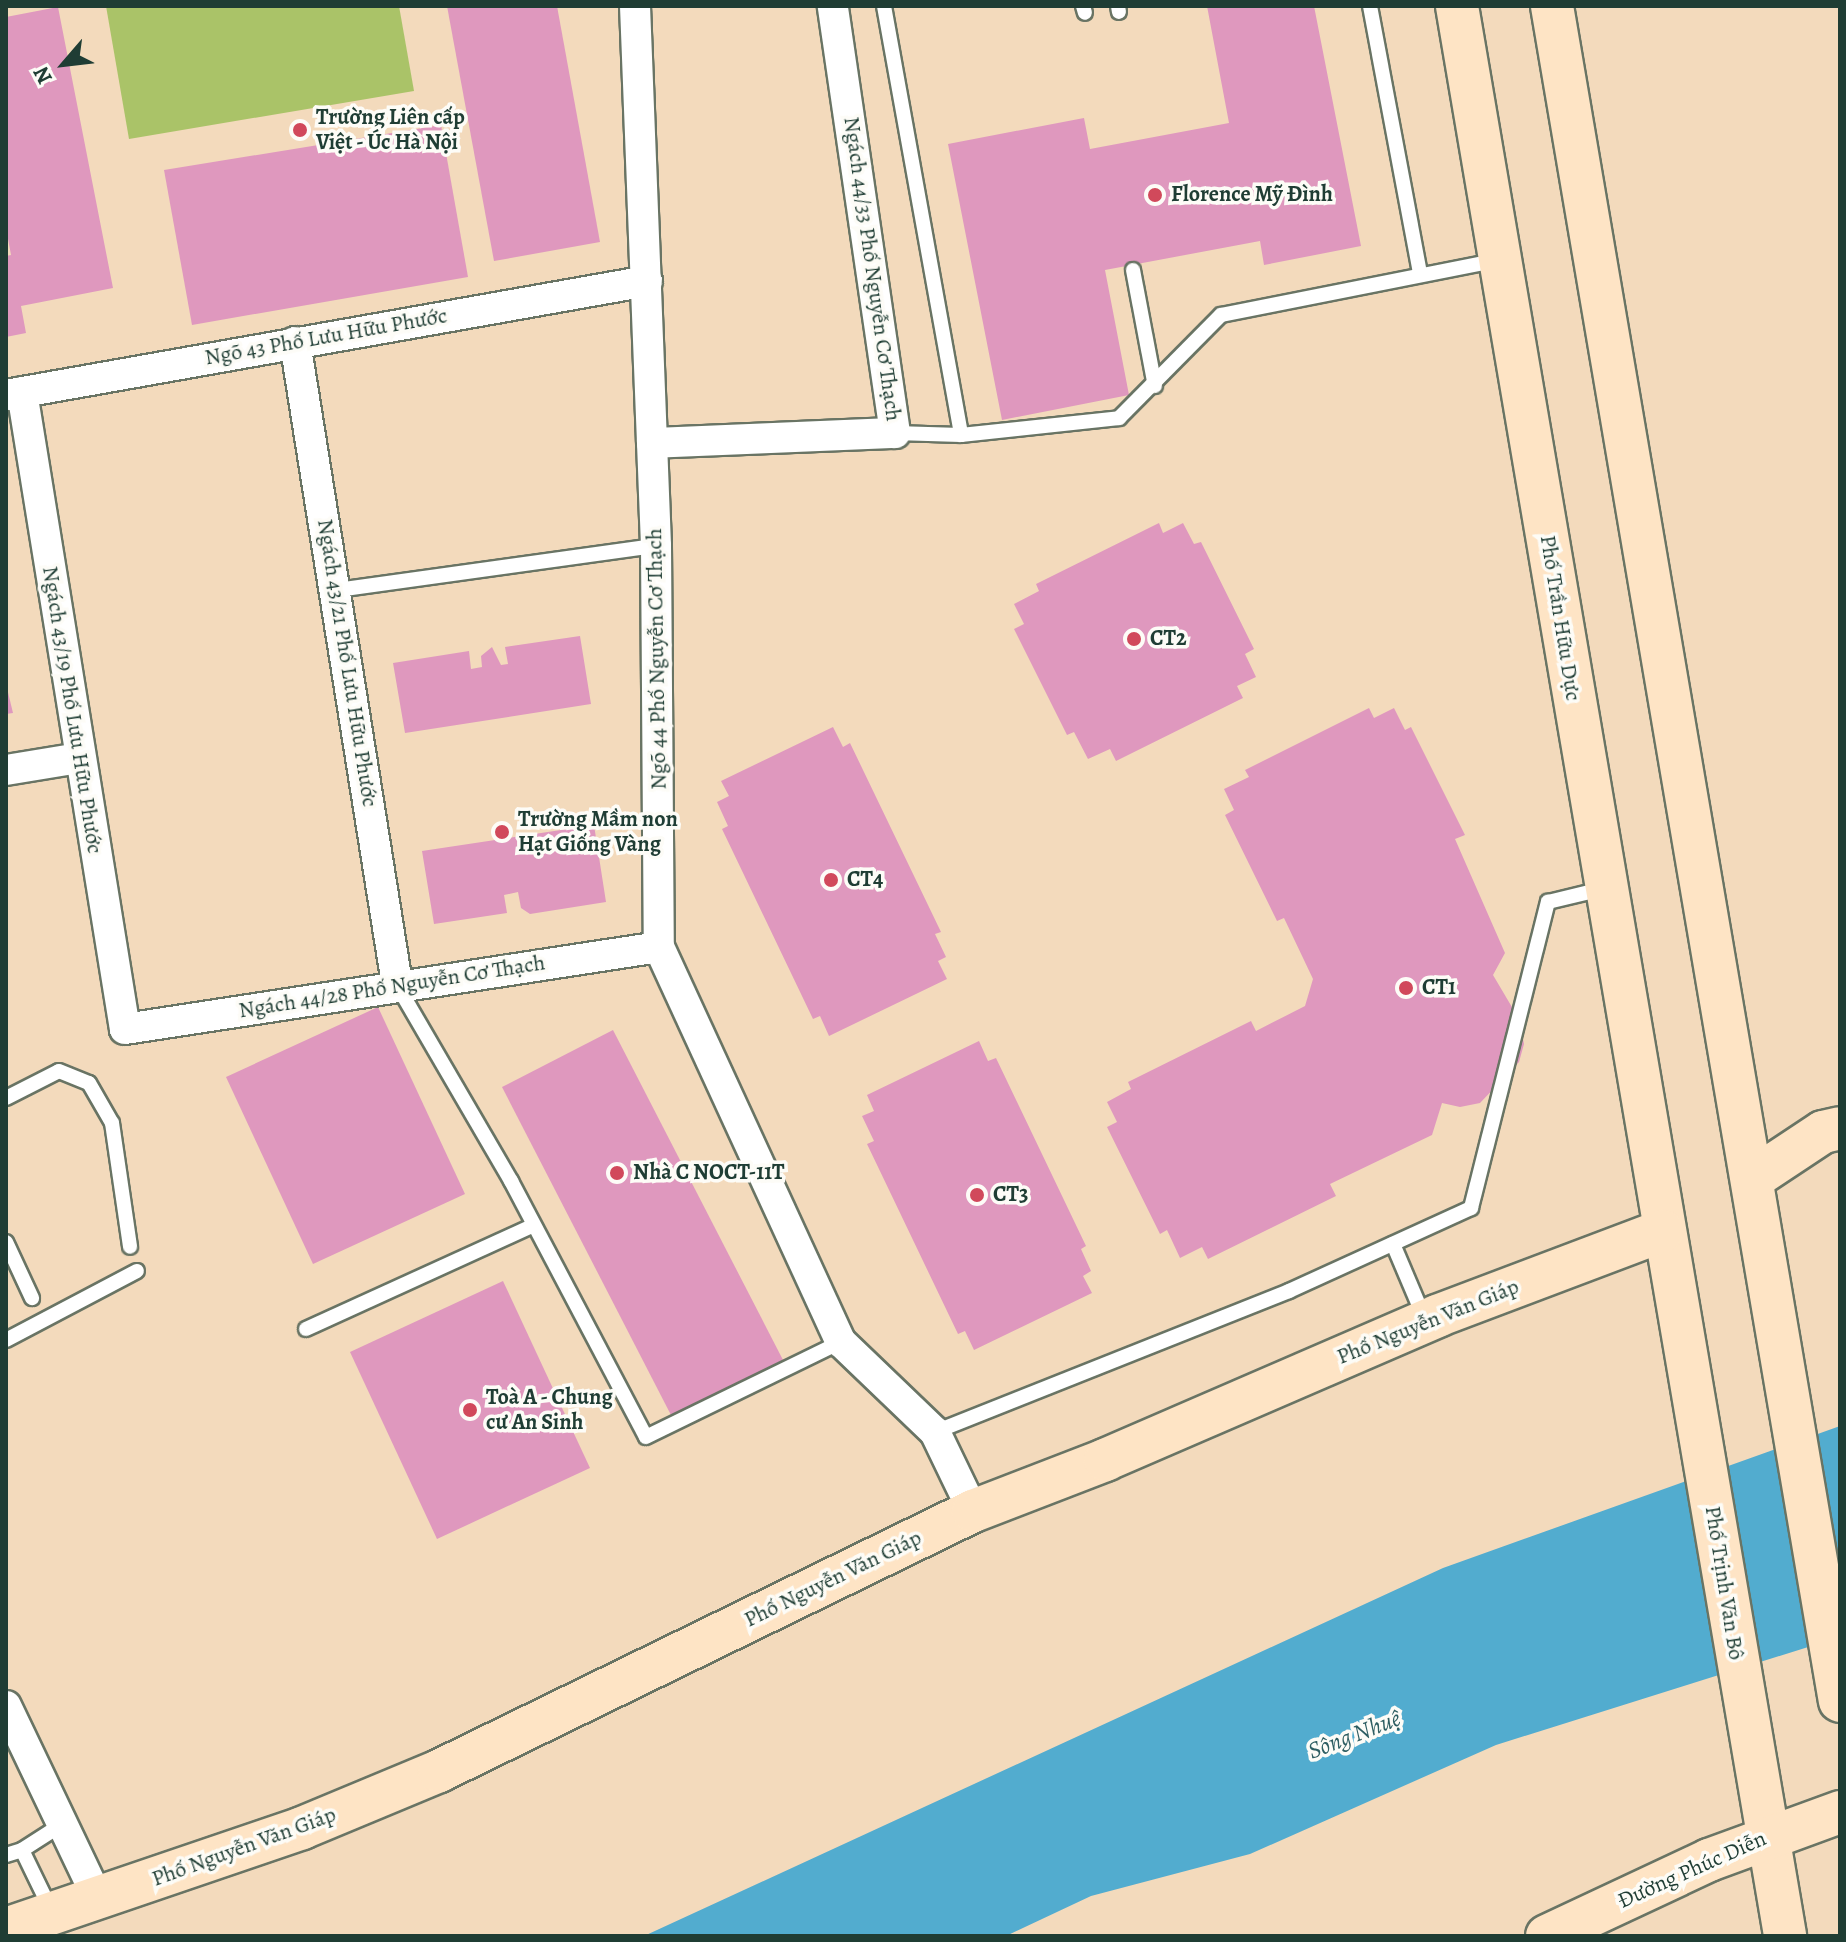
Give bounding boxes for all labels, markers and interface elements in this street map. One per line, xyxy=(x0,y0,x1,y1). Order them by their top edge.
north arrow xyxy=(24,24,104,104)
text: N xyxy=(26,61,60,89)
place label: Trường Liên cấp Việt - Úc Hà Nội xyxy=(316,104,465,156)
street label: Ngách 44/33 Phố Nguyễn Cơ Thạch xyxy=(838,115,906,423)
marker: Trường Liên cấp Việt - Úc Hà Nội xyxy=(291,121,309,139)
place label: Florence Mỹ Đình xyxy=(1171,182,1333,208)
marker: Florence Mỹ Đình xyxy=(1146,186,1164,204)
street label: Ngõ 43 Phố Lưu Hữu Phước xyxy=(203,303,449,371)
street label: Ngách 43/21 Phố Lưu Hữu Phước xyxy=(311,517,383,809)
street label: Ngõ 44 Phố Nguyễn Cơ Thạch xyxy=(642,528,672,790)
street label: Phố Trần Hữu Dực xyxy=(1534,533,1586,703)
street label: Ngách 43/19 Phố Lưu Hữu Phước xyxy=(36,565,108,855)
place label: CT2 xyxy=(1150,626,1187,652)
marker: CT2 xyxy=(1125,630,1143,648)
place label: Trường Mầm non Hạt Giống Vàng xyxy=(518,806,678,858)
marker: Trường Mầm non Hạt Giống Vàng xyxy=(493,823,511,841)
place label: CT4 xyxy=(847,867,883,893)
marker: CT4 xyxy=(822,871,840,889)
street label: Ngách 44/28 Phố Nguyễn Cơ Thạch xyxy=(237,950,547,1024)
place label: CT1 xyxy=(1422,975,1456,1001)
marker: CT1 xyxy=(1397,979,1415,997)
place label: Nhà C NOCT-11T xyxy=(633,1160,784,1186)
marker: Nhà C NOCT-11T xyxy=(608,1164,626,1182)
place label: CT3 xyxy=(993,1182,1028,1208)
marker: CT3 xyxy=(968,1186,986,1204)
street label: Phố Nguyễn Văn Giáp xyxy=(1333,1273,1523,1371)
place label: Toà A - Chung cư An Sinh xyxy=(486,1384,614,1436)
marker: Toà A - Chung cư An Sinh xyxy=(461,1401,479,1419)
street label: Phố Trịnh Văn Bô xyxy=(1699,1504,1749,1662)
street label: Phố Nguyễn Văn Giáp xyxy=(740,1525,926,1633)
water label: Sông Nhuệ xyxy=(1304,1704,1404,1766)
street label: Phố Nguyễn Văn Giáp xyxy=(148,1801,340,1893)
street label: Đường Phúc Diễn xyxy=(1614,1825,1770,1915)

